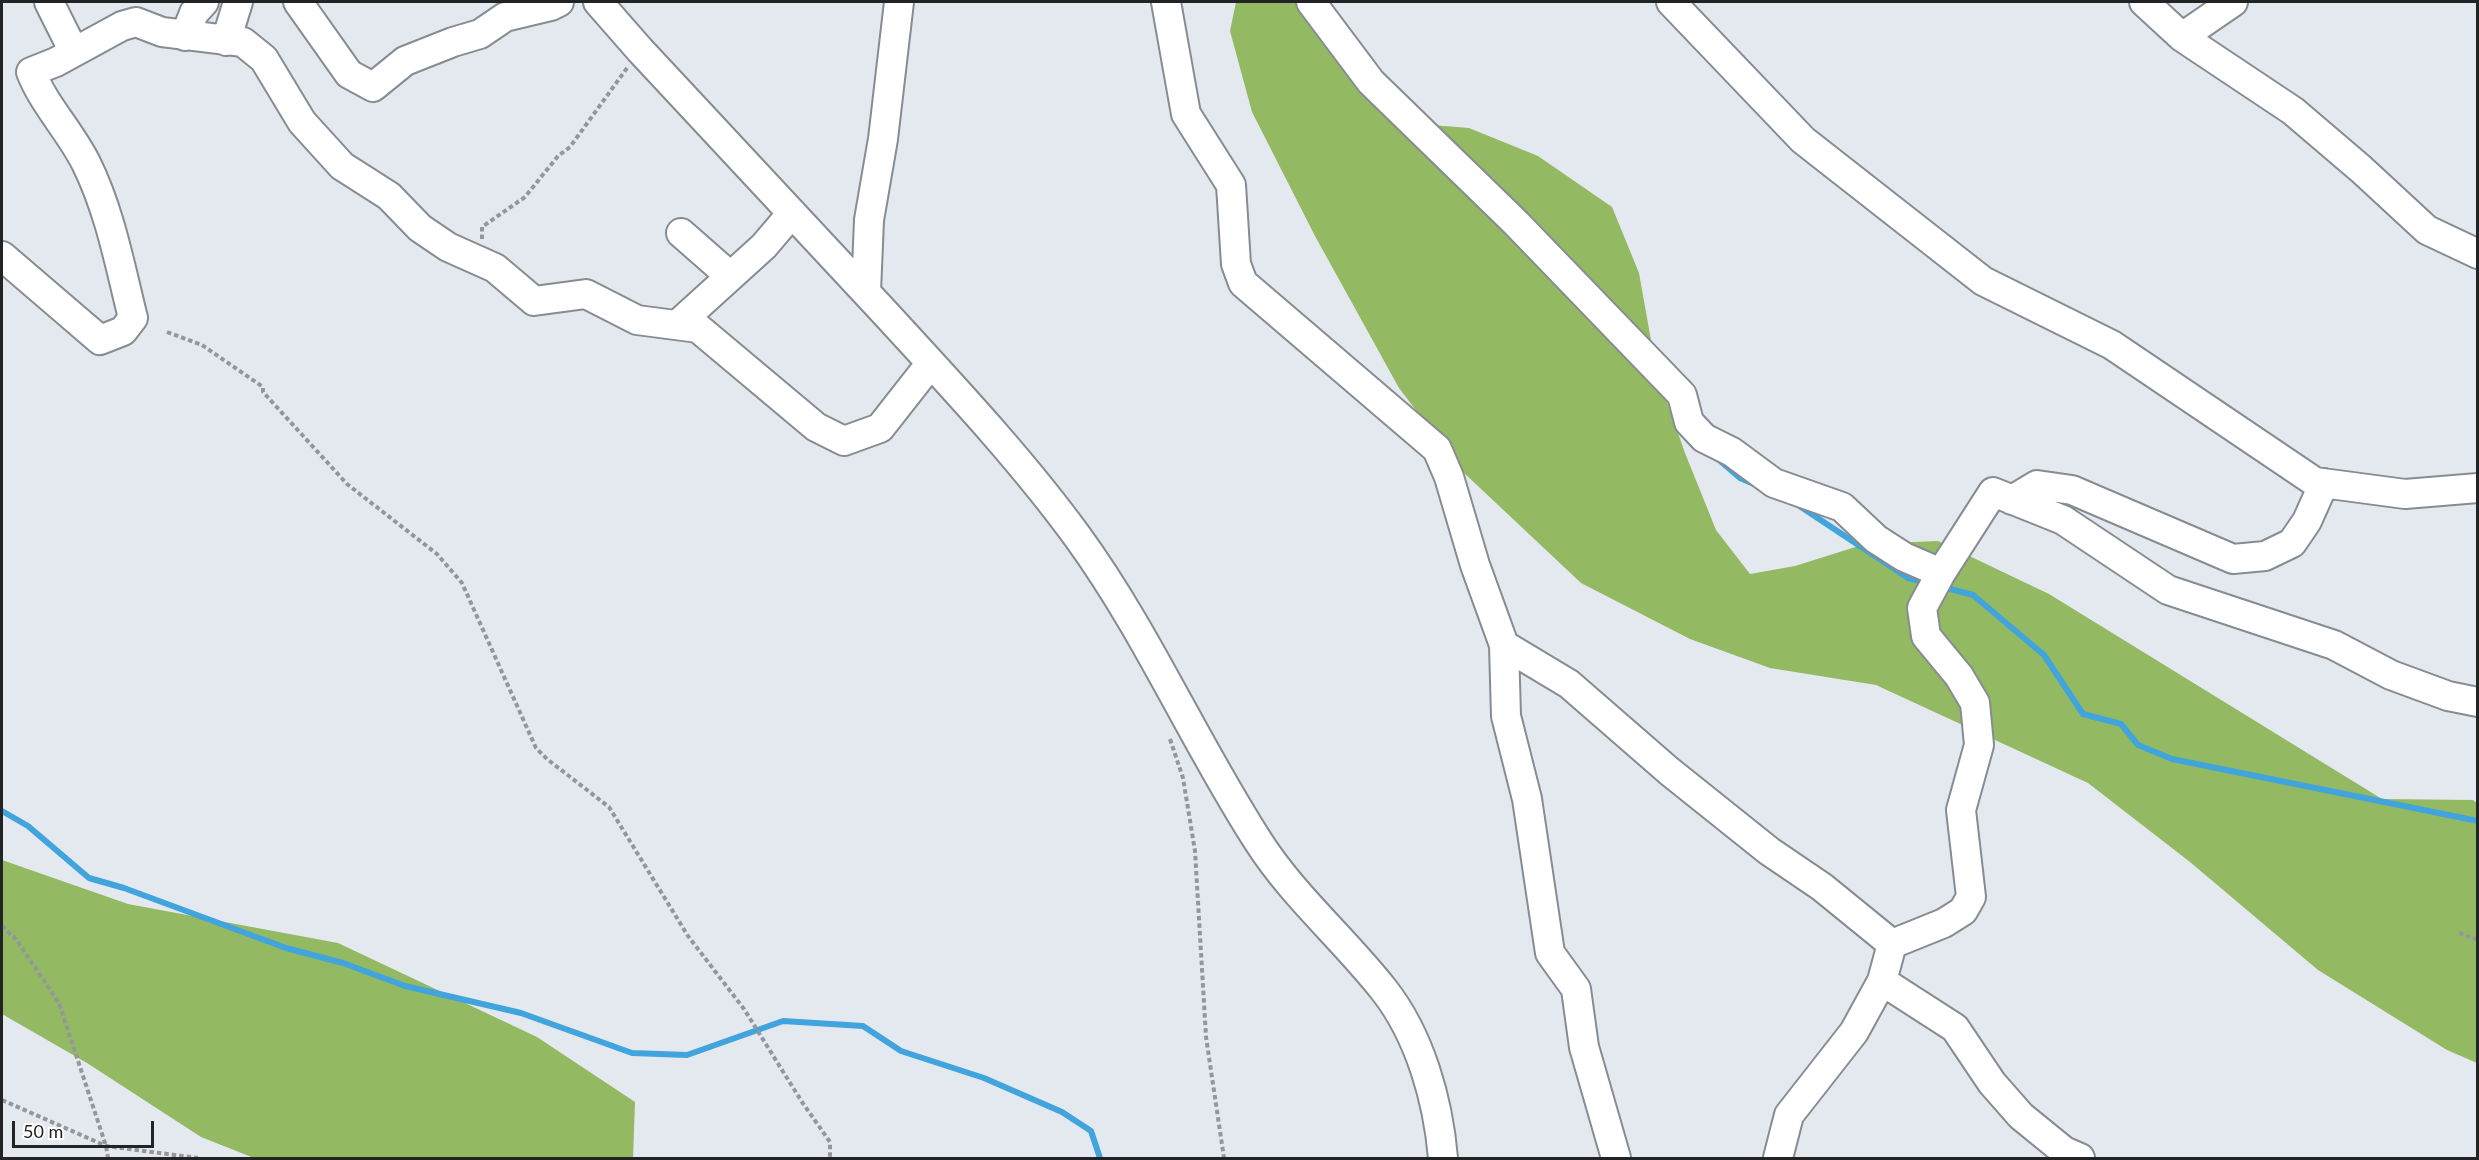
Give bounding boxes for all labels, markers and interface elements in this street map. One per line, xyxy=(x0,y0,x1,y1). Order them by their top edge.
scale bar xyxy=(15,1109,158,1147)
text: 50 m xyxy=(23,1120,63,1142)

